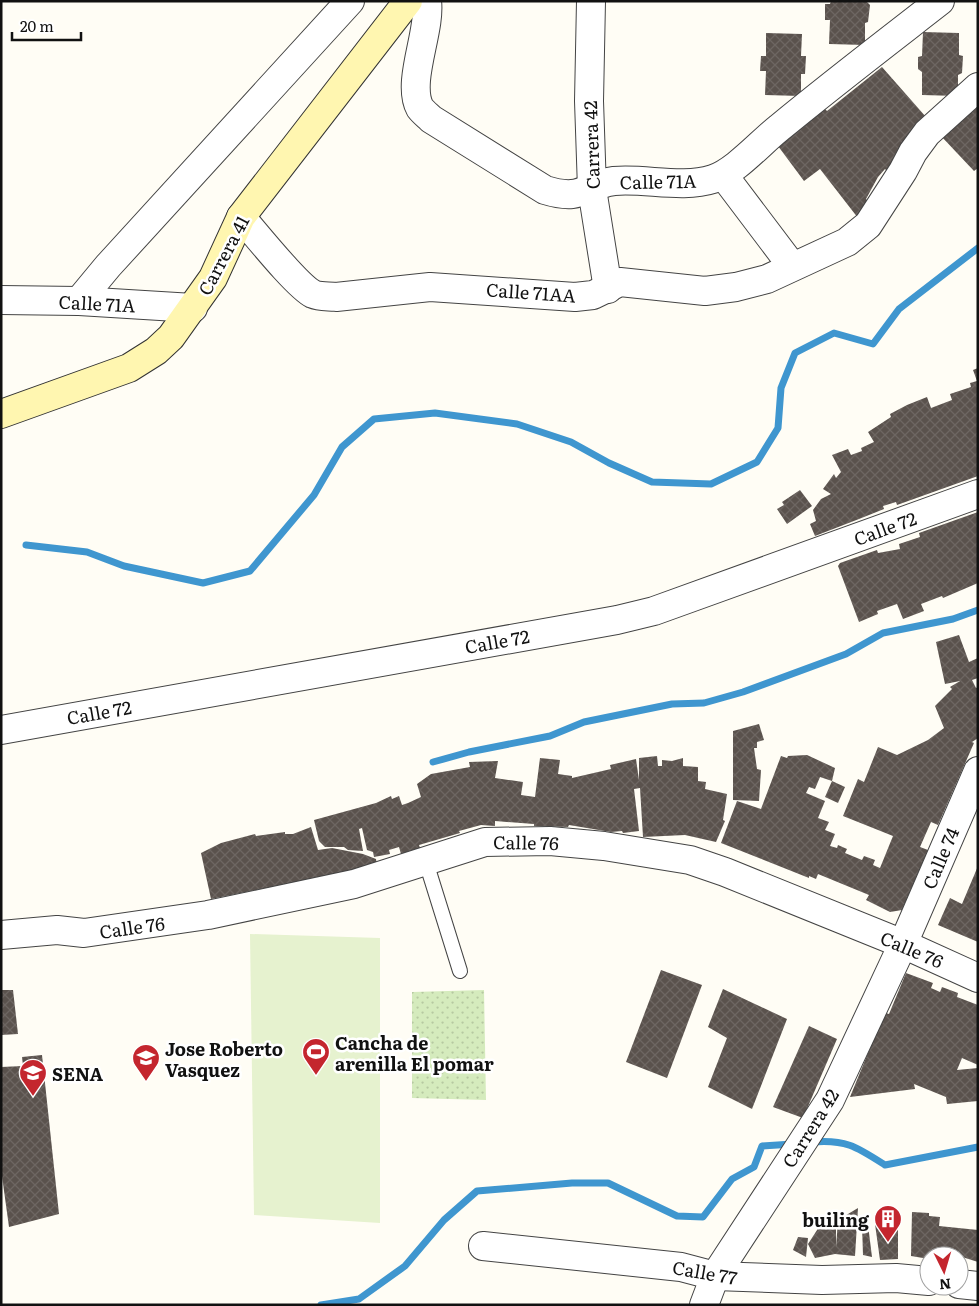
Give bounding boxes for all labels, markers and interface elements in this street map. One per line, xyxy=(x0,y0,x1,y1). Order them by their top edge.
scale bar xyxy=(12,10,81,42)
text: 20 m xyxy=(20,14,54,37)
street label: Carrera 42 xyxy=(576,100,606,190)
street label: Calle 71A xyxy=(619,167,697,195)
street label: Carrera 41 xyxy=(191,210,255,300)
street label: Calle 71AA xyxy=(485,275,577,309)
street label: Calle 71A xyxy=(58,288,136,318)
street label: Calle 72 xyxy=(850,504,920,552)
street label: Calle 72 xyxy=(463,622,531,660)
street label: Calle 72 xyxy=(65,693,133,731)
street label: Calle 74 xyxy=(915,823,965,893)
street label: Calle 76 xyxy=(493,828,559,856)
street label: Calle 76 xyxy=(98,909,167,945)
street label: Calle 76 xyxy=(876,924,948,974)
place label: Cancha de arenilla El pomar xyxy=(335,1029,494,1077)
place label: Jose Roberto Vasquez xyxy=(165,1035,283,1083)
sports icon: Cancha de arenilla El pomar xyxy=(301,1037,331,1076)
school or university icon: Jose Roberto Vasquez xyxy=(131,1043,161,1082)
school or university icon: SENA xyxy=(18,1058,48,1097)
place label: SENA xyxy=(52,1060,103,1087)
street label: Carrera 42 xyxy=(775,1083,845,1173)
building icon: builing xyxy=(873,1204,903,1243)
place label: builing xyxy=(802,1206,870,1233)
north arrow xyxy=(919,1246,969,1296)
street label: Calle 77 xyxy=(671,1253,739,1291)
text: N xyxy=(938,1274,952,1295)

